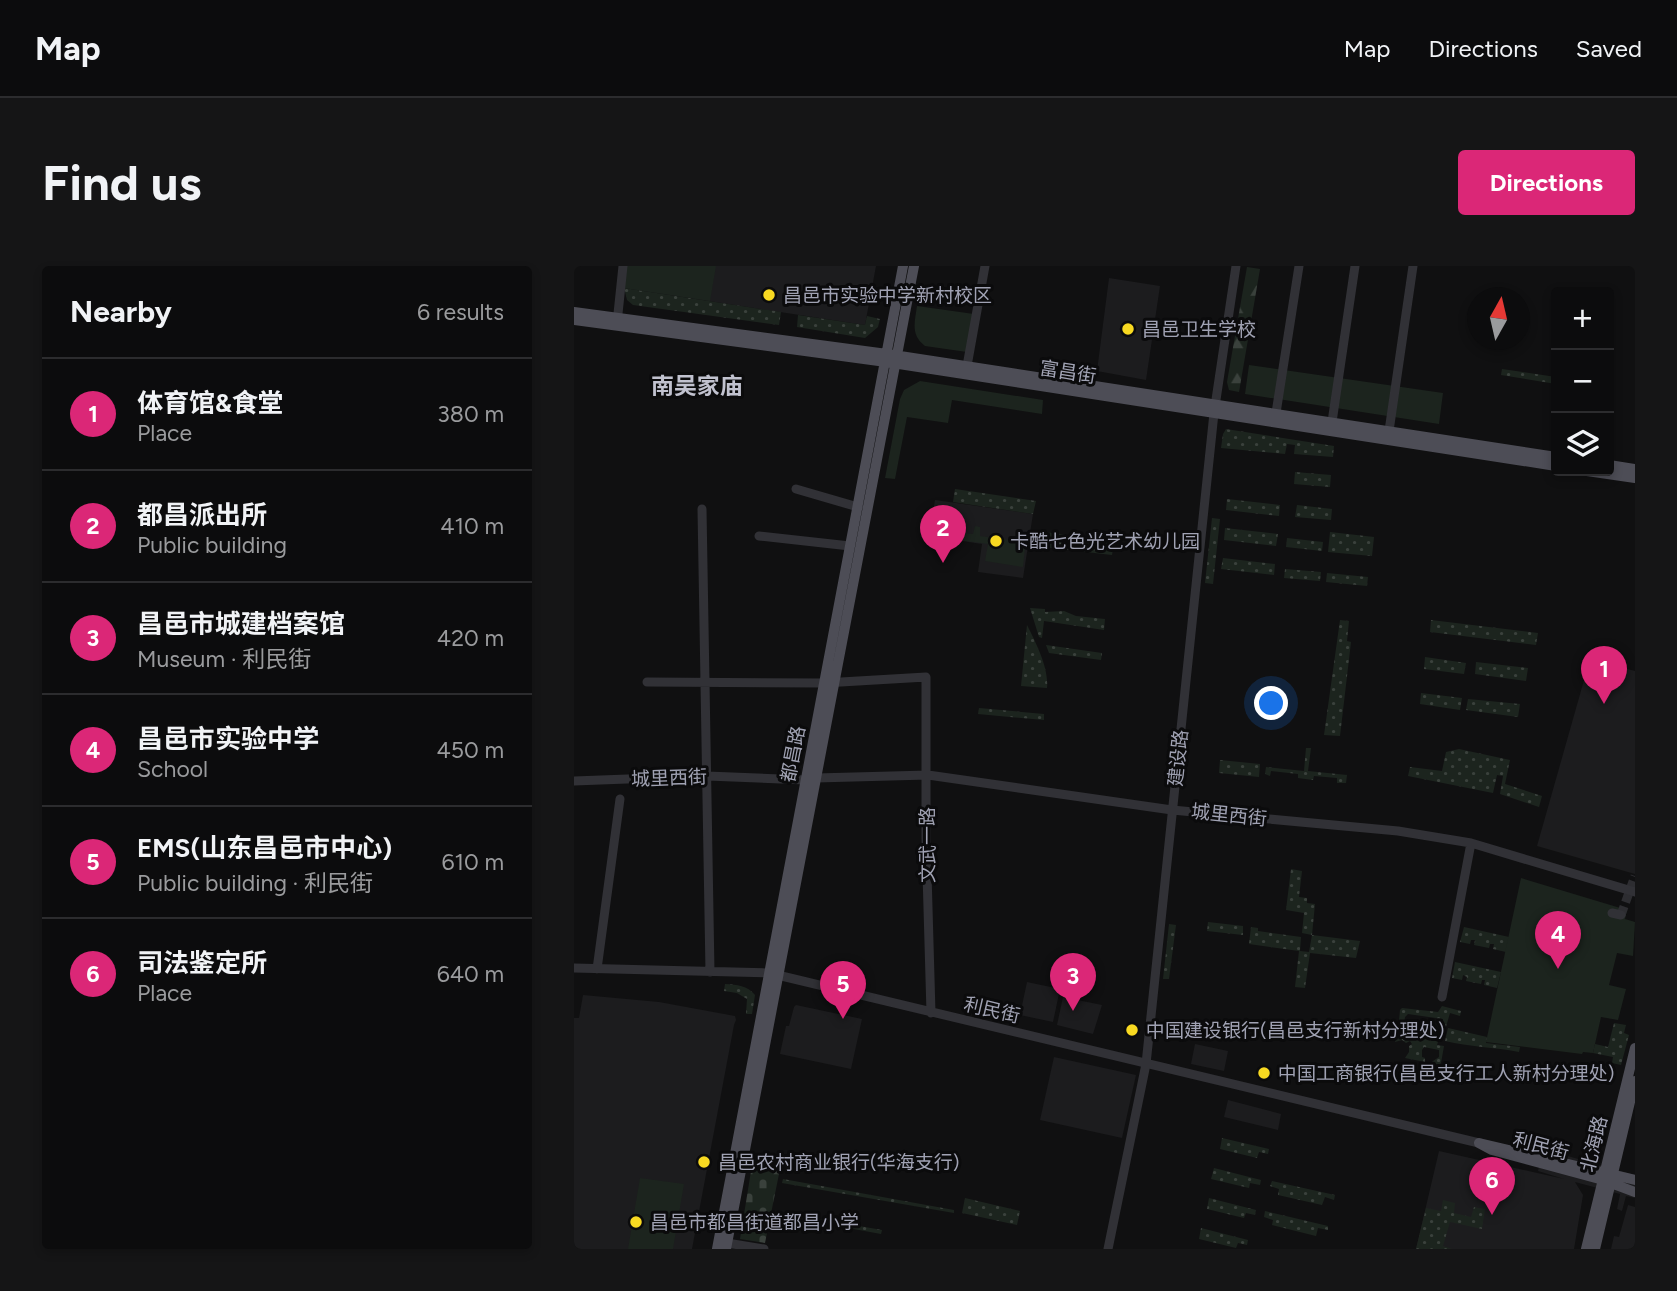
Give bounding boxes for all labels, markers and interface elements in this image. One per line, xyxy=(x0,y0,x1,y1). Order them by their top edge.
text: Map xyxy=(35,29,101,68)
text: Map xyxy=(1344,34,1390,63)
text: Directions xyxy=(1428,34,1538,63)
text: Saved xyxy=(1576,34,1642,63)
button: Directions xyxy=(1458,150,1635,215)
text: Find us xyxy=(42,153,201,212)
place label: 昌邑市实验中学新村校区 xyxy=(783,284,992,307)
marker: 昌邑市实验中学新村校区 xyxy=(761,287,777,303)
north arrow xyxy=(1467,287,1530,350)
map controls xyxy=(1551,287,1614,476)
button: + xyxy=(1551,287,1614,350)
text: Nearby xyxy=(70,293,172,330)
text: 6 results xyxy=(417,298,504,326)
place label: 昌邑卫生学校 xyxy=(1142,318,1256,341)
marker: 昌邑卫生学校 xyxy=(1120,321,1136,337)
button: − xyxy=(1551,350,1614,413)
street label: 富昌街 xyxy=(1038,356,1098,388)
district label: 南吴家庙 xyxy=(651,372,743,400)
text: 体育馆&食堂 xyxy=(137,387,284,419)
text: 1 xyxy=(88,400,98,428)
text: 380 m xyxy=(437,400,504,428)
button: layers xyxy=(1551,413,1614,476)
text: Place xyxy=(137,419,192,447)
text: 都昌派出所 xyxy=(137,499,267,531)
pin: 2 xyxy=(920,505,966,563)
text: 2 xyxy=(86,512,100,540)
text: 410 m xyxy=(440,512,504,540)
place label: 卡酷七色光艺术幼儿园 xyxy=(1010,530,1200,553)
text: Public building xyxy=(137,531,287,559)
marker: 卡酷七色光艺术幼儿园 xyxy=(988,533,1004,549)
text: 昌邑市城建档案馆 xyxy=(137,608,345,640)
text: 3 xyxy=(87,624,99,652)
text: 420 m xyxy=(437,624,504,652)
text: Museum · 利民街 xyxy=(137,645,311,673)
pin: 1 xyxy=(1581,646,1627,704)
your location xyxy=(1254,686,1288,720)
text: 昌邑市实验中学 xyxy=(137,723,319,755)
street label: 都昌路 xyxy=(776,724,810,784)
street label: 建设路 xyxy=(1164,728,1192,788)
text: 4 xyxy=(86,736,100,764)
text: 450 m xyxy=(436,736,504,764)
text: School xyxy=(137,755,208,783)
street label: 城里西街 xyxy=(631,765,707,791)
street label: 城里西街 xyxy=(1190,800,1268,830)
street label: 文武一路 xyxy=(916,807,939,883)
text: EMS(山东昌邑市中心) xyxy=(137,832,392,864)
text: 5 xyxy=(86,848,100,876)
text: 610 m xyxy=(441,848,504,876)
text: Public building · 利民街 xyxy=(137,869,373,897)
pin: 4 xyxy=(1535,911,1581,969)
text: 司法鉴定所 xyxy=(137,947,267,979)
pin: 3 xyxy=(1050,953,1096,1011)
text: 6 xyxy=(86,960,100,988)
text: 640 m xyxy=(437,960,504,988)
pin: 5 xyxy=(820,961,866,1019)
text: Place xyxy=(137,979,192,1007)
street label: 利民街 xyxy=(962,992,1022,1028)
place label: 中国建设银行(昌邑支行新村分理处) xyxy=(1146,1019,1444,1042)
marker: 中国建设银行(昌邑支行新村分理处) xyxy=(1124,1022,1140,1038)
place label: 中国工商银行(昌邑支行工人新村分理处) xyxy=(1278,1062,1614,1085)
marker: 中国工商银行(昌邑支行工人新村分理处) xyxy=(1256,1065,1272,1081)
street label: 北海路 xyxy=(1576,1114,1612,1174)
street label: 利民街 xyxy=(1510,1128,1572,1164)
place label: 昌邑农村商业银行(华海支行) xyxy=(718,1151,959,1174)
marker: 昌邑农村商业银行(华海支行) xyxy=(696,1154,712,1170)
pin: 6 xyxy=(1469,1157,1515,1215)
place label: 昌邑市都昌街道都昌小学 xyxy=(650,1211,859,1234)
marker: 昌邑市都昌街道都昌小学 xyxy=(628,1214,644,1230)

